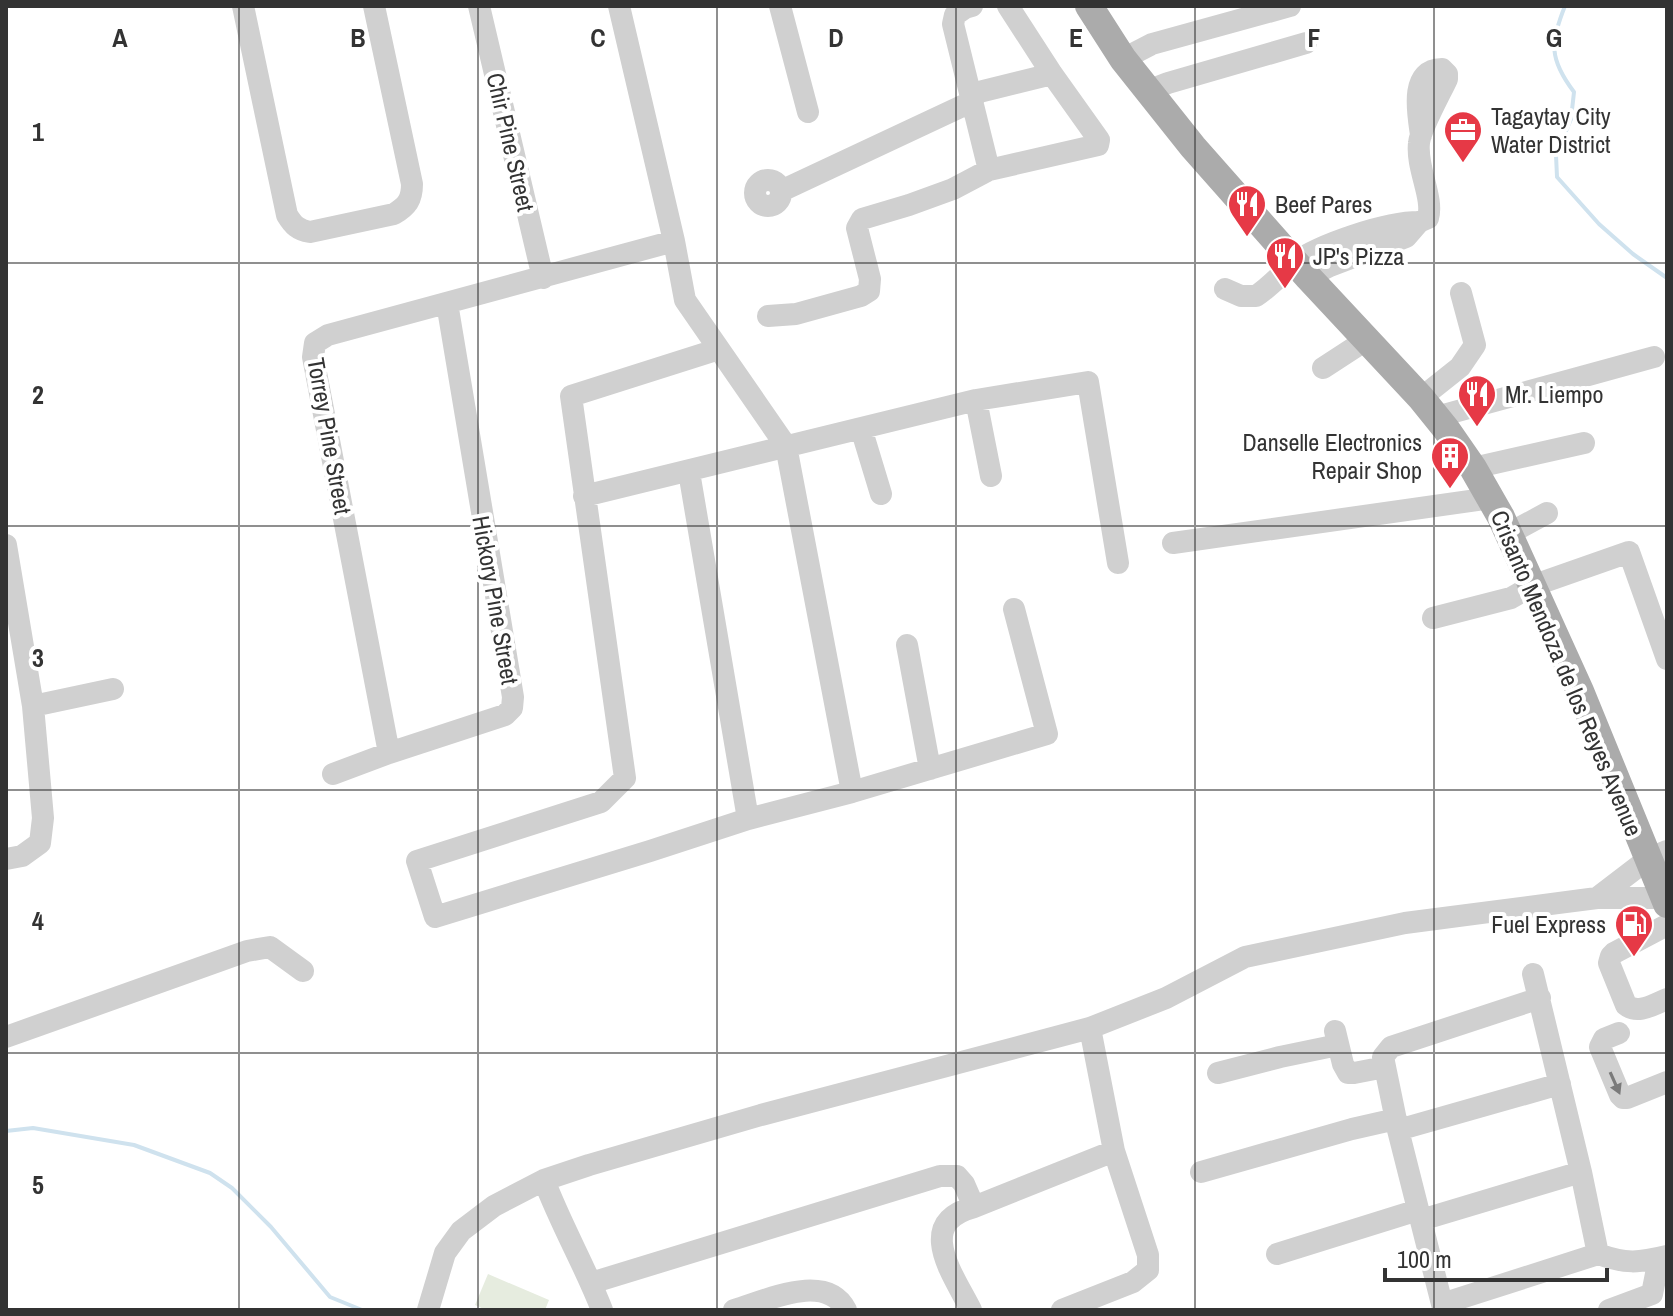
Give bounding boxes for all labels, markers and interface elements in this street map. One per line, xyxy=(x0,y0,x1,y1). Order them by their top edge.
text: A xyxy=(112,20,128,55)
text: B xyxy=(350,20,366,55)
text: C xyxy=(590,20,606,55)
text: D xyxy=(828,20,844,55)
text: E xyxy=(1069,20,1083,55)
text: F xyxy=(1307,20,1321,55)
text: G xyxy=(1546,20,1562,55)
street label: Chir Pine Street xyxy=(480,70,543,215)
place label: Tagaytay City Water District xyxy=(1491,100,1611,160)
office icon: Tagaytay City Water District xyxy=(1442,109,1484,164)
text: 1 xyxy=(32,114,44,149)
restaurant icon: Beef Pares xyxy=(1226,183,1268,238)
place label: Beef Pares xyxy=(1275,188,1372,220)
restaurant icon: JP's Pizza xyxy=(1264,235,1306,290)
place label: JP's Pizza xyxy=(1313,240,1404,272)
street label: Torrey Pine Street xyxy=(300,355,360,517)
restaurant icon: Mr. Liempo xyxy=(1456,373,1498,428)
text: 2 xyxy=(32,377,44,412)
place label: Mr. Liempo xyxy=(1505,378,1603,410)
place label: Danselle Electronics Repair Shop xyxy=(1243,426,1422,486)
building icon: Danselle Electronics Repair Shop xyxy=(1429,435,1471,490)
street label: Crisanto Mendoza de los Reyes Avenue xyxy=(1484,505,1650,841)
street label: Hickory Pine Street xyxy=(465,513,527,687)
text: 3 xyxy=(32,640,44,675)
text: 4 xyxy=(32,903,44,938)
fuel station icon: Fuel Express xyxy=(1613,903,1655,958)
place label: Fuel Express xyxy=(1491,908,1606,940)
one-way arrow xyxy=(1608,1071,1622,1095)
text: 5 xyxy=(32,1167,44,1202)
scale bar xyxy=(1385,1232,1607,1282)
text: 100 m xyxy=(1397,1243,1452,1275)

